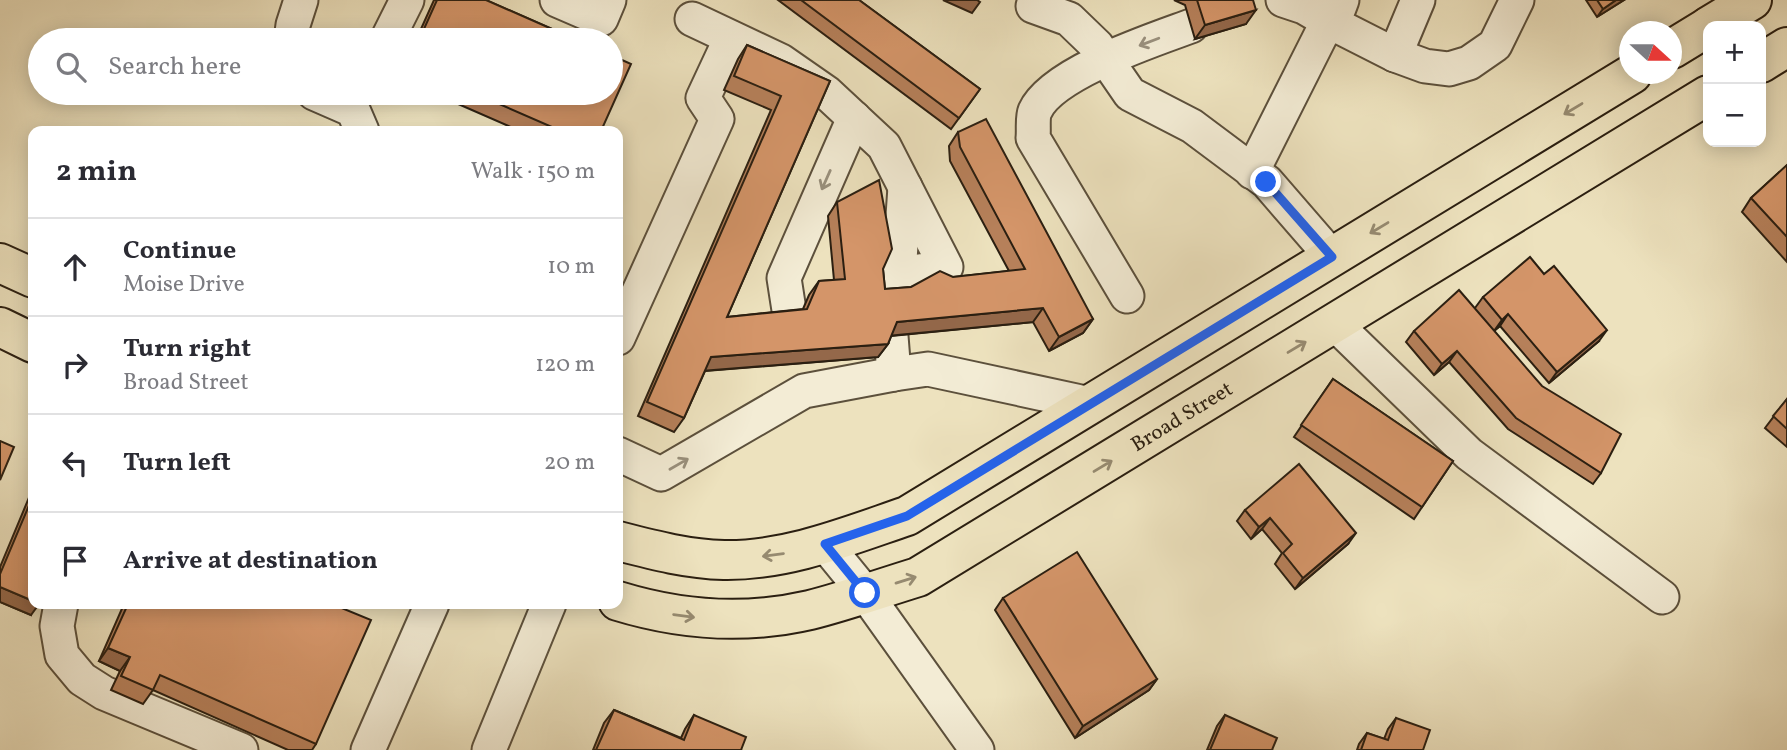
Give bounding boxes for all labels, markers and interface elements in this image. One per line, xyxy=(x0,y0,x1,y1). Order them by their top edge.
north arrow xyxy=(1619,21,1682,84)
map controls xyxy=(1703,21,1766,147)
button: + xyxy=(1703,21,1766,84)
search box xyxy=(28,28,623,105)
one-way arrow xyxy=(1138,37,1160,49)
icon: search xyxy=(52,48,90,86)
text: Search here xyxy=(108,49,241,85)
button: − xyxy=(1703,84,1766,147)
one-way arrow xyxy=(1564,102,1584,116)
text: 2 min xyxy=(56,151,137,193)
text: Walk · 150 m xyxy=(471,156,595,188)
route end xyxy=(1250,166,1281,197)
one-way arrow xyxy=(819,169,832,190)
one-way arrow xyxy=(1370,221,1390,235)
text: Continue xyxy=(123,233,236,269)
icon: ahead xyxy=(56,248,94,286)
text: 10 m xyxy=(547,251,595,283)
text: Moise Drive xyxy=(123,269,245,301)
text: Turn right xyxy=(123,331,251,367)
one-way arrow xyxy=(1286,340,1306,354)
icon: right xyxy=(56,346,94,384)
text: 120 m xyxy=(535,349,595,381)
text: Broad Street xyxy=(123,367,249,399)
street label: Broad Street xyxy=(1126,375,1239,460)
icon: left xyxy=(56,444,94,482)
text: Turn left xyxy=(123,445,231,481)
text: 20 m xyxy=(544,447,595,479)
one-way arrow xyxy=(669,456,689,470)
one-way arrow xyxy=(1092,458,1112,472)
icon: arrive xyxy=(56,542,94,580)
text: Arrive at destination xyxy=(123,543,378,579)
one-way arrow xyxy=(762,548,785,561)
one-way arrow xyxy=(895,573,917,586)
route start xyxy=(849,577,880,608)
one-way arrow xyxy=(672,610,695,623)

